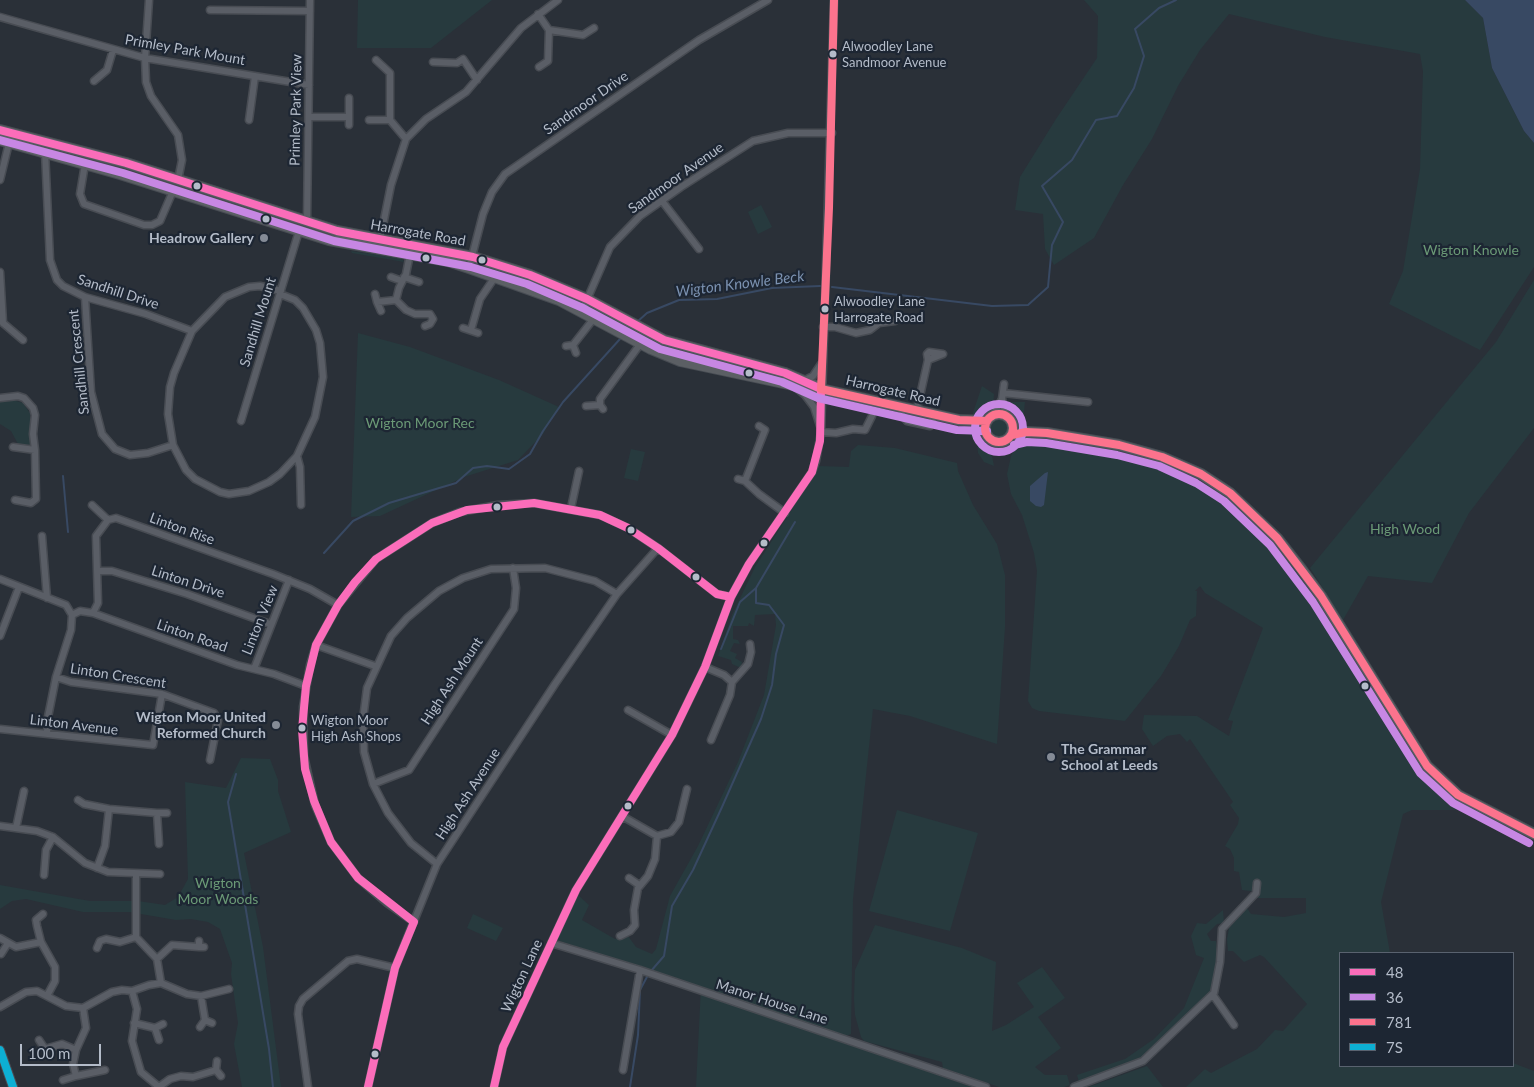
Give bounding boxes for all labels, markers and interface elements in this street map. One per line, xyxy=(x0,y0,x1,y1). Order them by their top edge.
street label: Primley Park Mount xyxy=(124,31,246,69)
place label: Alwoodley Lane Sandmoor Avenue xyxy=(842,39,946,70)
marker: Alwoodley Lane Sandmoor Avenue xyxy=(828,49,838,59)
street label: Primley Park View xyxy=(287,54,305,166)
street label: Sandmoor Drive xyxy=(540,68,632,138)
street label: Sandmoor Avenue xyxy=(625,139,727,217)
unlabelled marker xyxy=(192,181,202,191)
unlabelled marker xyxy=(261,214,271,224)
street label: Harrogate Road xyxy=(369,216,467,250)
place label: Headrow Gallery xyxy=(149,230,254,246)
marker: Headrow Gallery xyxy=(258,232,270,244)
park label: Wigton Knowle xyxy=(1423,242,1519,258)
unlabelled marker xyxy=(421,253,431,263)
unlabelled marker xyxy=(477,255,487,265)
water label: Wigton Knowle Beck xyxy=(675,267,805,301)
street label: Sandhill Drive xyxy=(75,271,161,313)
street label: Sandhill Mount xyxy=(236,275,280,369)
place label: Alwoodley Lane Harrogate Road xyxy=(834,294,925,325)
marker: Alwoodley Lane Harrogate Road xyxy=(820,304,830,314)
street label: Sandhill Crescent xyxy=(65,309,93,415)
unlabelled marker xyxy=(744,368,754,378)
street label: Harrogate Road xyxy=(844,372,942,410)
park label: Wigton Moor Rec xyxy=(365,415,475,431)
unlabelled marker xyxy=(492,502,502,512)
street label: Linton Rise xyxy=(147,509,217,549)
park label: High Wood xyxy=(1370,521,1440,537)
unlabelled marker xyxy=(626,525,636,535)
unlabelled marker xyxy=(759,538,769,548)
street label: Linton Drive xyxy=(149,562,227,602)
unlabelled marker xyxy=(691,572,701,582)
street label: Linton View xyxy=(238,583,282,657)
street label: Linton Road xyxy=(154,616,230,656)
street label: High Ash Mount xyxy=(418,634,486,728)
street label: Linton Crescent xyxy=(69,660,167,692)
unlabelled marker xyxy=(1360,681,1370,691)
place label: Wigton Moor United Reformed Church xyxy=(136,709,266,742)
street label: Linton Avenue xyxy=(29,711,119,739)
place label: Wigton Moor High Ash Shops xyxy=(311,713,401,744)
marker: Wigton Moor United Reformed Church xyxy=(270,719,282,731)
marker: Wigton Moor High Ash Shops xyxy=(297,723,307,733)
place label: The Grammar School at Leeds xyxy=(1061,741,1158,774)
street label: High Ash Avenue xyxy=(432,745,504,843)
marker: The Grammar School at Leeds xyxy=(1045,751,1057,763)
unlabelled marker xyxy=(623,801,633,811)
park label: Wigton Moor Woods xyxy=(178,875,258,908)
street label: Wigton Lane xyxy=(498,937,546,1015)
legend xyxy=(1339,952,1514,1067)
text: 48 xyxy=(1386,963,1403,981)
street label: Manor House Lane xyxy=(714,976,830,1028)
text: 36 xyxy=(1386,988,1403,1006)
text: 781 xyxy=(1386,1013,1412,1031)
scale bar xyxy=(22,1034,104,1066)
text: 7S xyxy=(1386,1038,1403,1056)
text: 100 m xyxy=(28,1044,70,1062)
unlabelled marker xyxy=(370,1049,380,1059)

